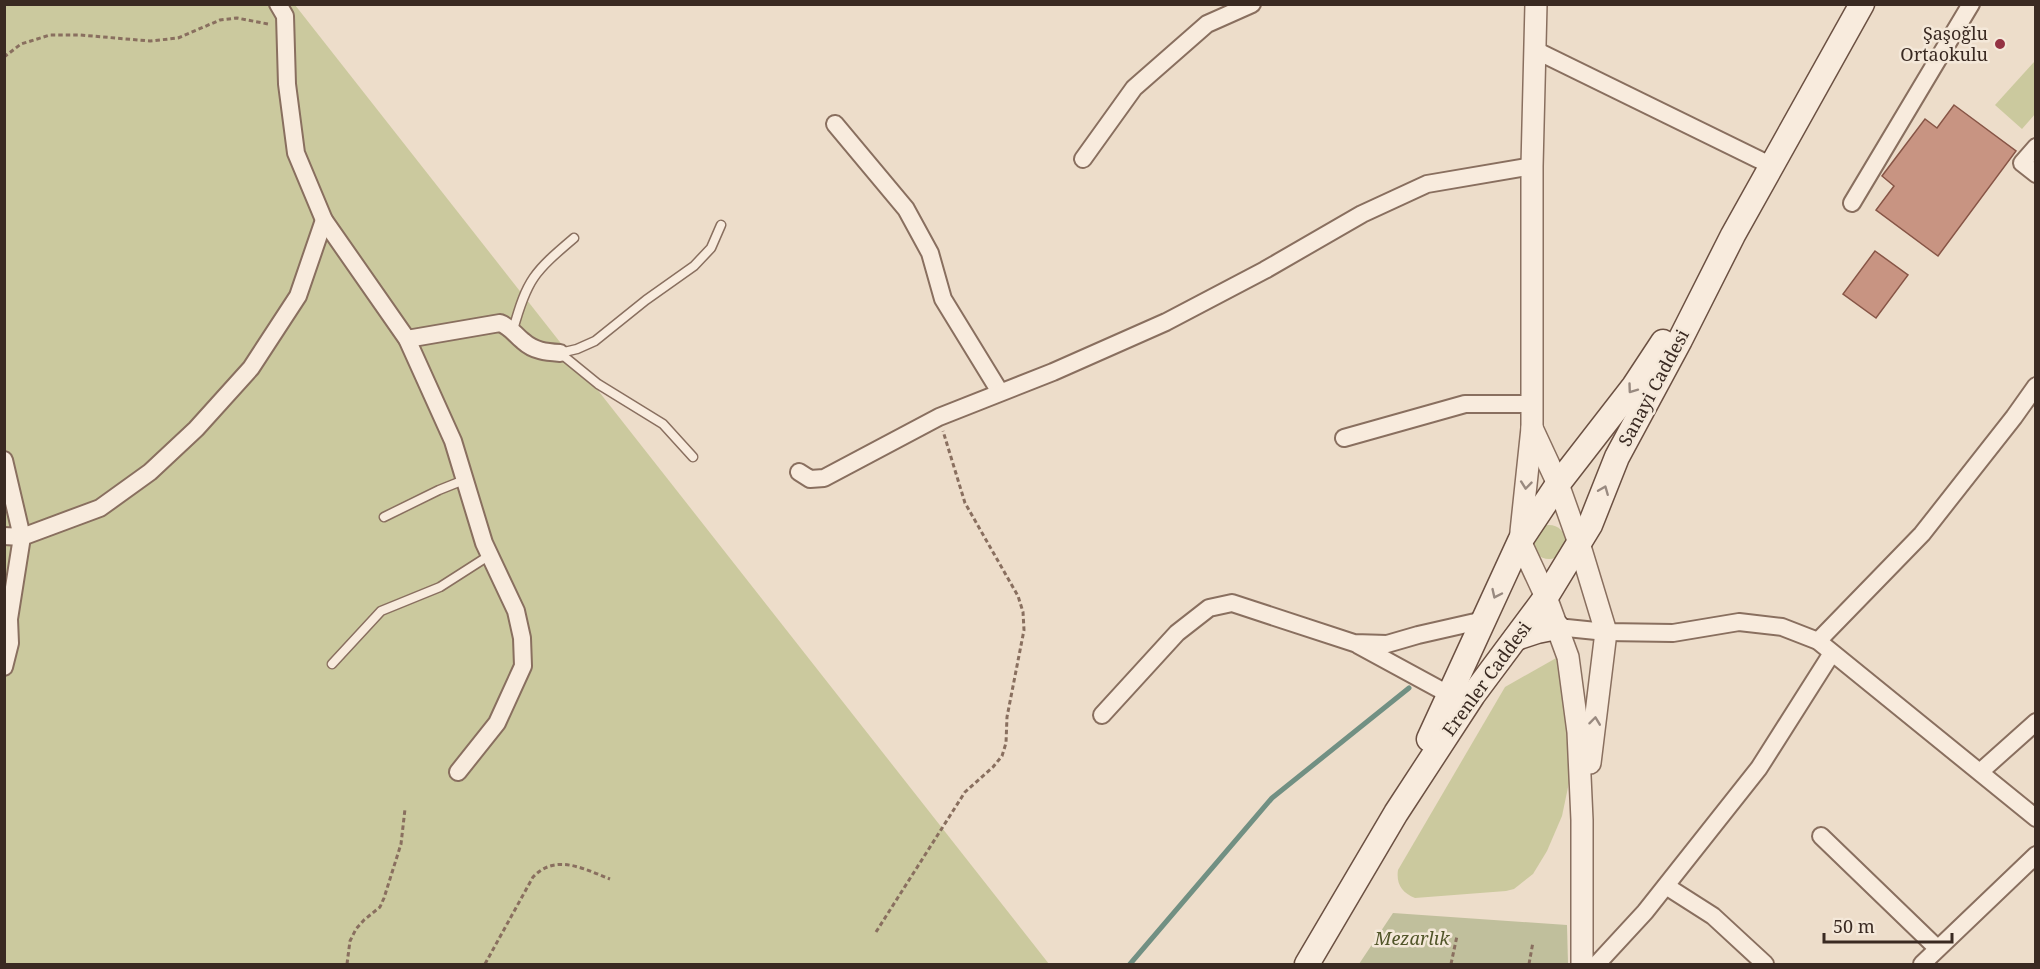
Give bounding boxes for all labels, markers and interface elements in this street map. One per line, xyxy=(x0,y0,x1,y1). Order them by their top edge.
place label: Şaşoğlu Ortaokulu xyxy=(1900,21,1989,66)
marker: Şaşoğlu Ortaokulu xyxy=(1993,37,2007,51)
street label: Sanayi Caddesi xyxy=(1612,325,1694,450)
one-way arrow xyxy=(1628,382,1639,393)
one-way arrow xyxy=(1520,480,1533,489)
one-way arrow xyxy=(1597,485,1609,496)
one-way arrow xyxy=(1491,588,1503,599)
street label: Erenler Caddesi xyxy=(1436,616,1536,741)
one-way arrow xyxy=(1588,716,1600,725)
scale bar xyxy=(1824,906,1952,944)
text: 50 m xyxy=(1833,914,1875,938)
park label: Mezarlık xyxy=(1374,926,1450,950)

